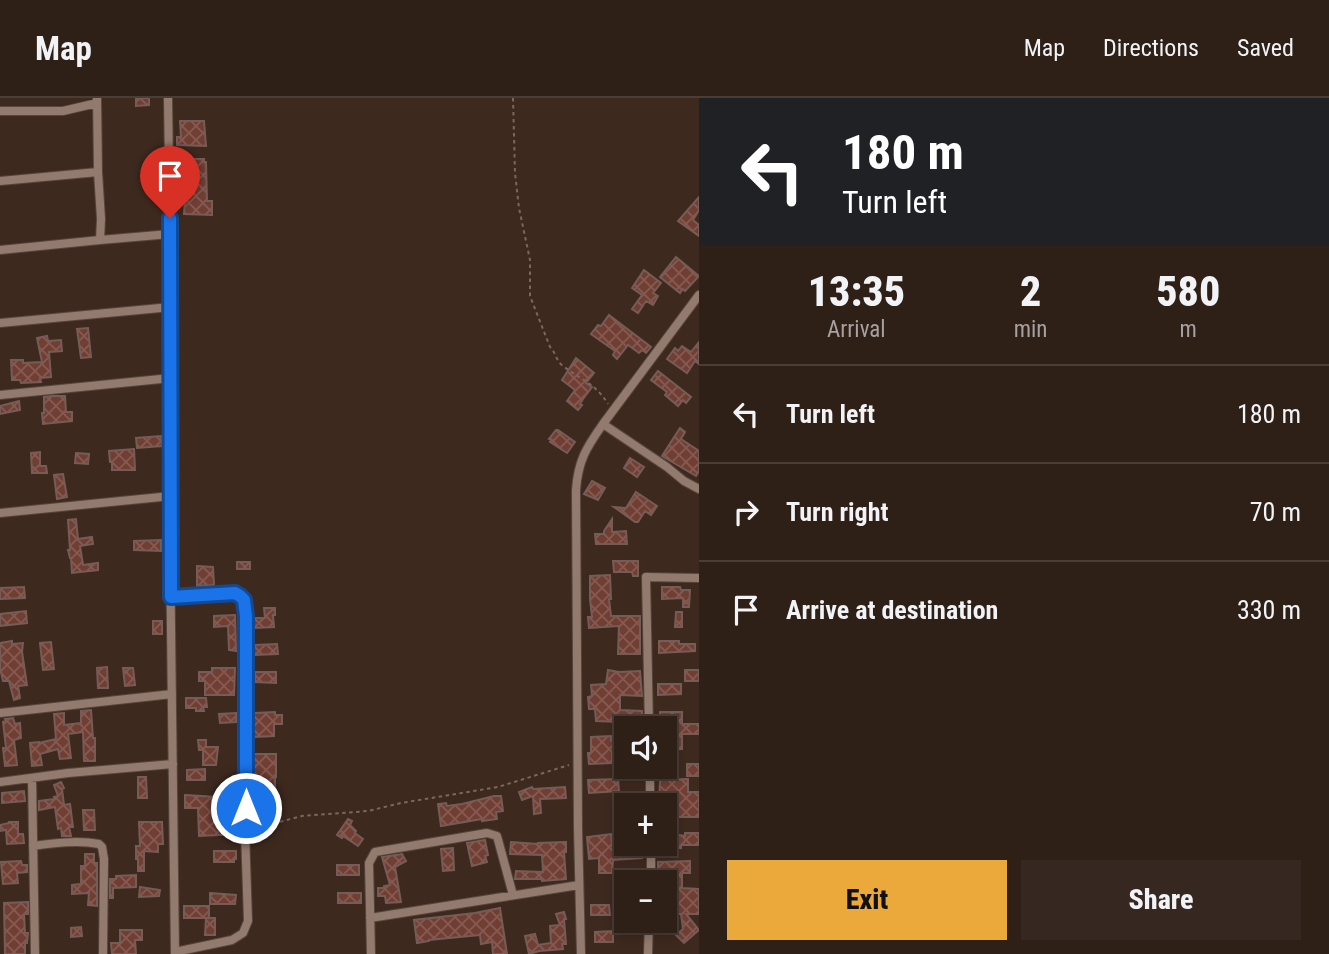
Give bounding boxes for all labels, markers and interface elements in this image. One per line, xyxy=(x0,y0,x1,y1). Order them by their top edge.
text: Map xyxy=(35,29,92,68)
text: Map xyxy=(1024,34,1065,62)
text: Directions xyxy=(1103,34,1199,62)
text: Saved xyxy=(1237,34,1294,62)
text: 180 m xyxy=(842,124,964,181)
icon: left xyxy=(727,126,818,217)
pin xyxy=(140,146,200,218)
icon: arrive xyxy=(151,157,189,195)
text: Turn left xyxy=(842,183,947,221)
text: 13:35 xyxy=(808,267,905,316)
text: 2 xyxy=(1020,267,1041,316)
text: 580 xyxy=(1156,267,1220,316)
text: Arrival xyxy=(827,316,886,343)
text: min xyxy=(1014,316,1047,343)
text: m xyxy=(1180,316,1197,343)
icon: left xyxy=(727,395,765,433)
text: Turn left xyxy=(786,399,875,429)
text: 180 m xyxy=(1237,399,1301,429)
icon: right xyxy=(727,493,765,531)
text: Turn right xyxy=(786,497,888,527)
text: 70 m xyxy=(1250,497,1301,527)
icon: arrive xyxy=(727,591,765,629)
text: Arrive at destination xyxy=(786,595,998,625)
text: 330 m xyxy=(1237,595,1301,625)
map controls xyxy=(614,716,677,933)
button: sound xyxy=(614,716,677,779)
position arrow xyxy=(209,771,283,845)
button: + xyxy=(614,793,677,856)
button: Exit xyxy=(727,860,1007,940)
button: Share xyxy=(1021,860,1301,940)
button: − xyxy=(614,870,677,933)

